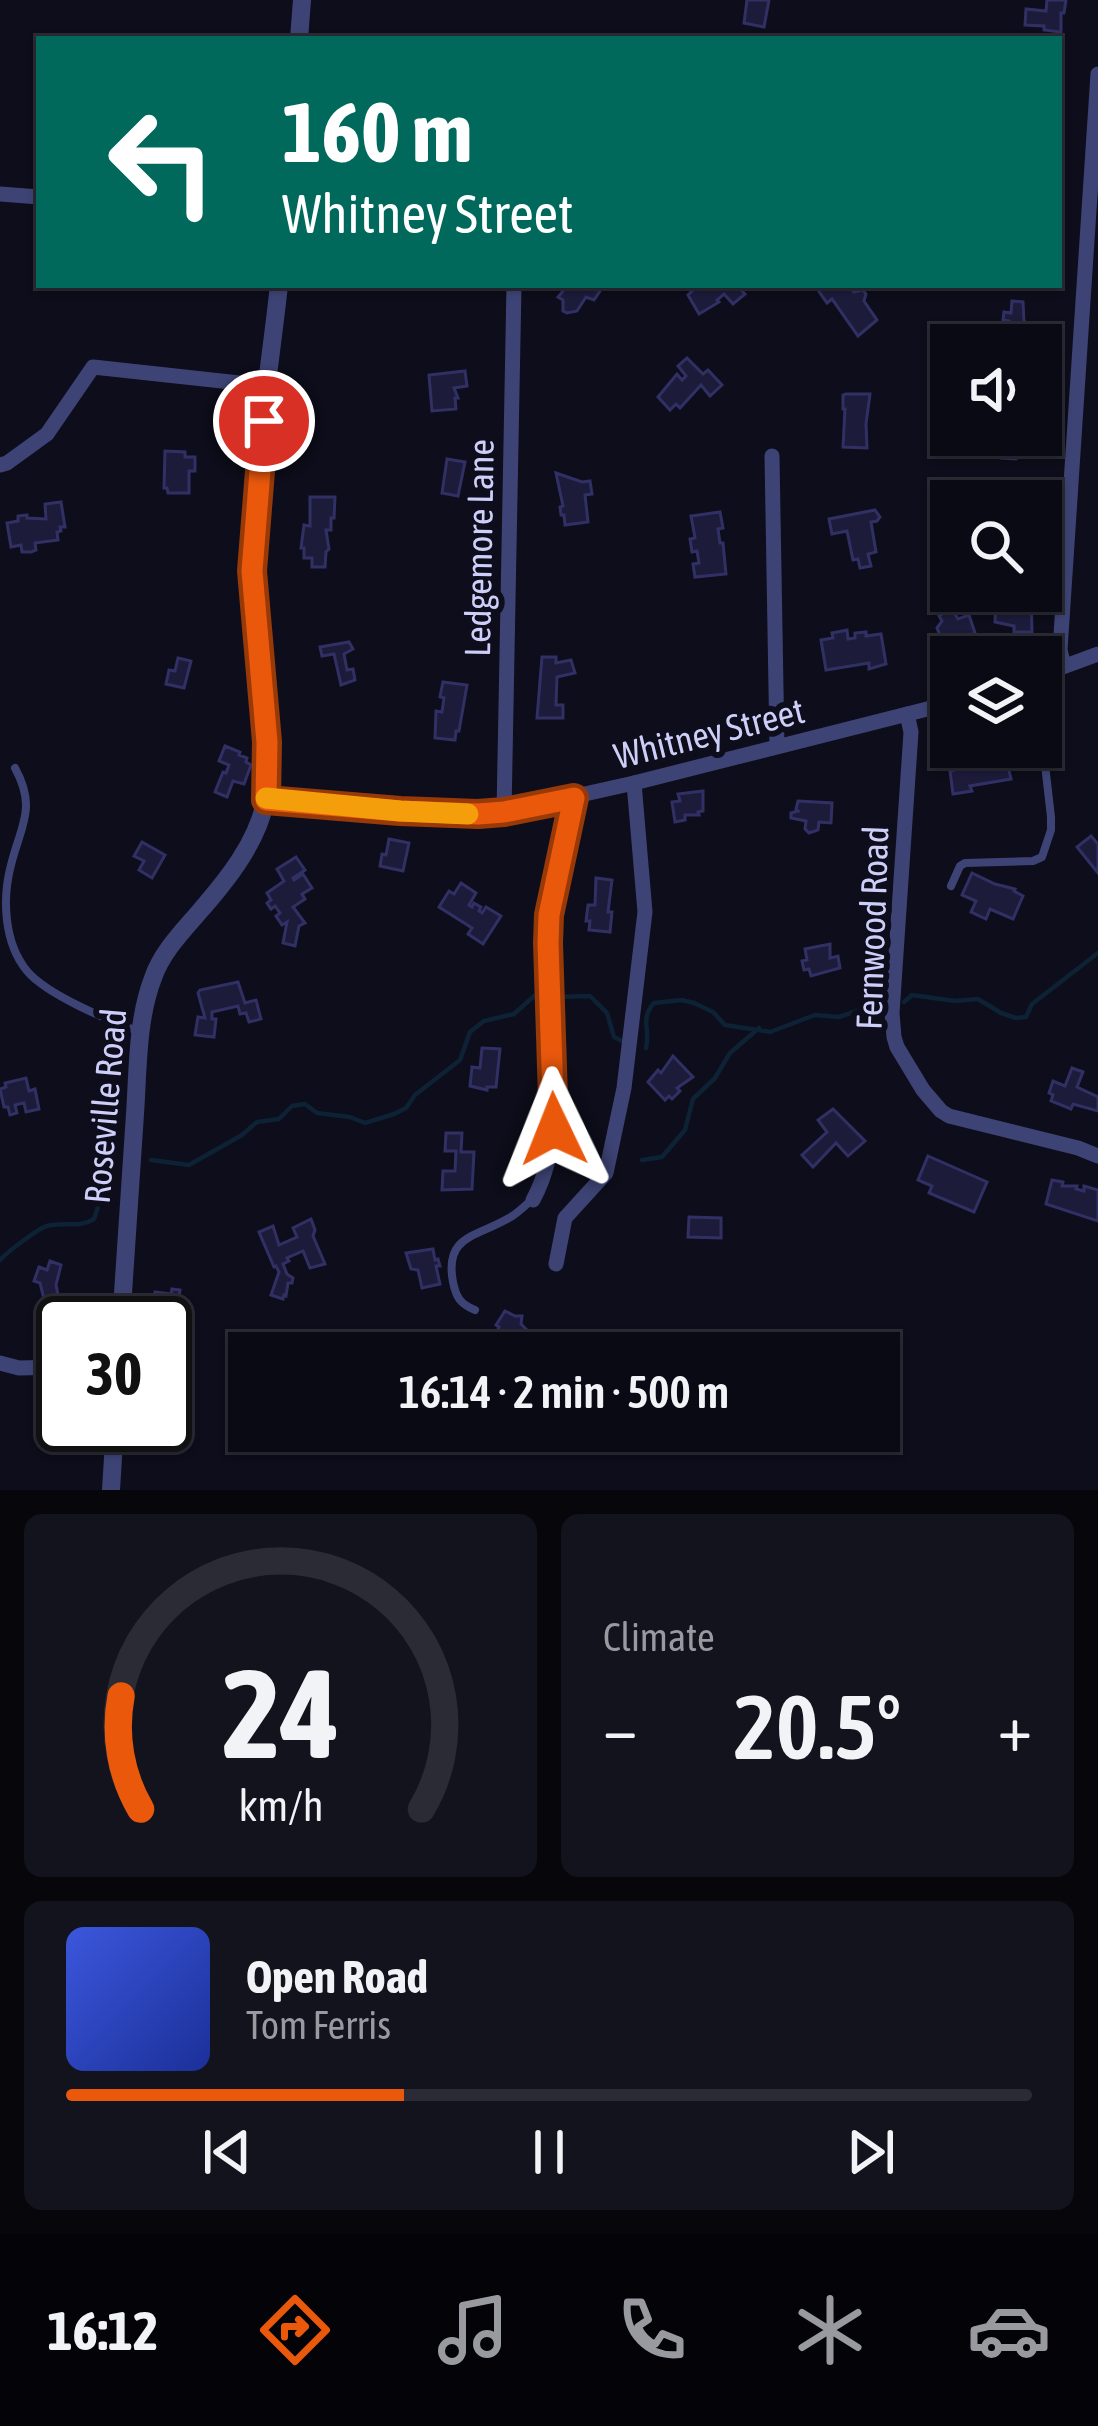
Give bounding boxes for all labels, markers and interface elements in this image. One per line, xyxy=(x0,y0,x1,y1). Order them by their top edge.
icon: left xyxy=(84,84,240,240)
text: 160 m xyxy=(282,84,472,180)
text: Whitney Street xyxy=(282,183,574,244)
map controls xyxy=(930,324,1062,768)
button: sound xyxy=(930,324,1062,456)
pin xyxy=(213,370,315,472)
icon: arrive xyxy=(231,388,297,454)
street label: Ledgemore Lane xyxy=(456,439,502,657)
button: search xyxy=(930,480,1062,612)
button: layers xyxy=(930,636,1062,768)
street label: Whitney Street xyxy=(610,689,808,777)
street label: Fernwood Road xyxy=(847,825,897,1031)
street label: Roseville Road xyxy=(76,1007,134,1205)
position arrow xyxy=(491,1066,617,1192)
speed limit sign: 30 xyxy=(36,1296,192,1452)
text: 16:14 · 2 min · 500 m xyxy=(399,1366,729,1418)
text: Climate xyxy=(603,1615,715,1659)
text: 24 xyxy=(222,1641,339,1784)
text: 20.5° xyxy=(734,1675,901,1778)
text: − xyxy=(603,1689,637,1765)
text: + xyxy=(998,1689,1032,1765)
text: km/h xyxy=(238,1780,323,1829)
text: Open Road xyxy=(246,1951,428,2003)
text: Tom Ferris xyxy=(246,2003,391,2047)
icon: previous xyxy=(194,2119,260,2185)
icon: pause xyxy=(516,2119,582,2185)
icon: next xyxy=(838,2119,904,2185)
icon: directions xyxy=(253,2288,337,2372)
icon: music xyxy=(431,2288,515,2372)
icon: phone xyxy=(610,2288,694,2372)
icon: climate xyxy=(788,2288,872,2372)
icon: car xyxy=(967,2288,1051,2372)
text: 16:12 xyxy=(47,2300,158,2361)

